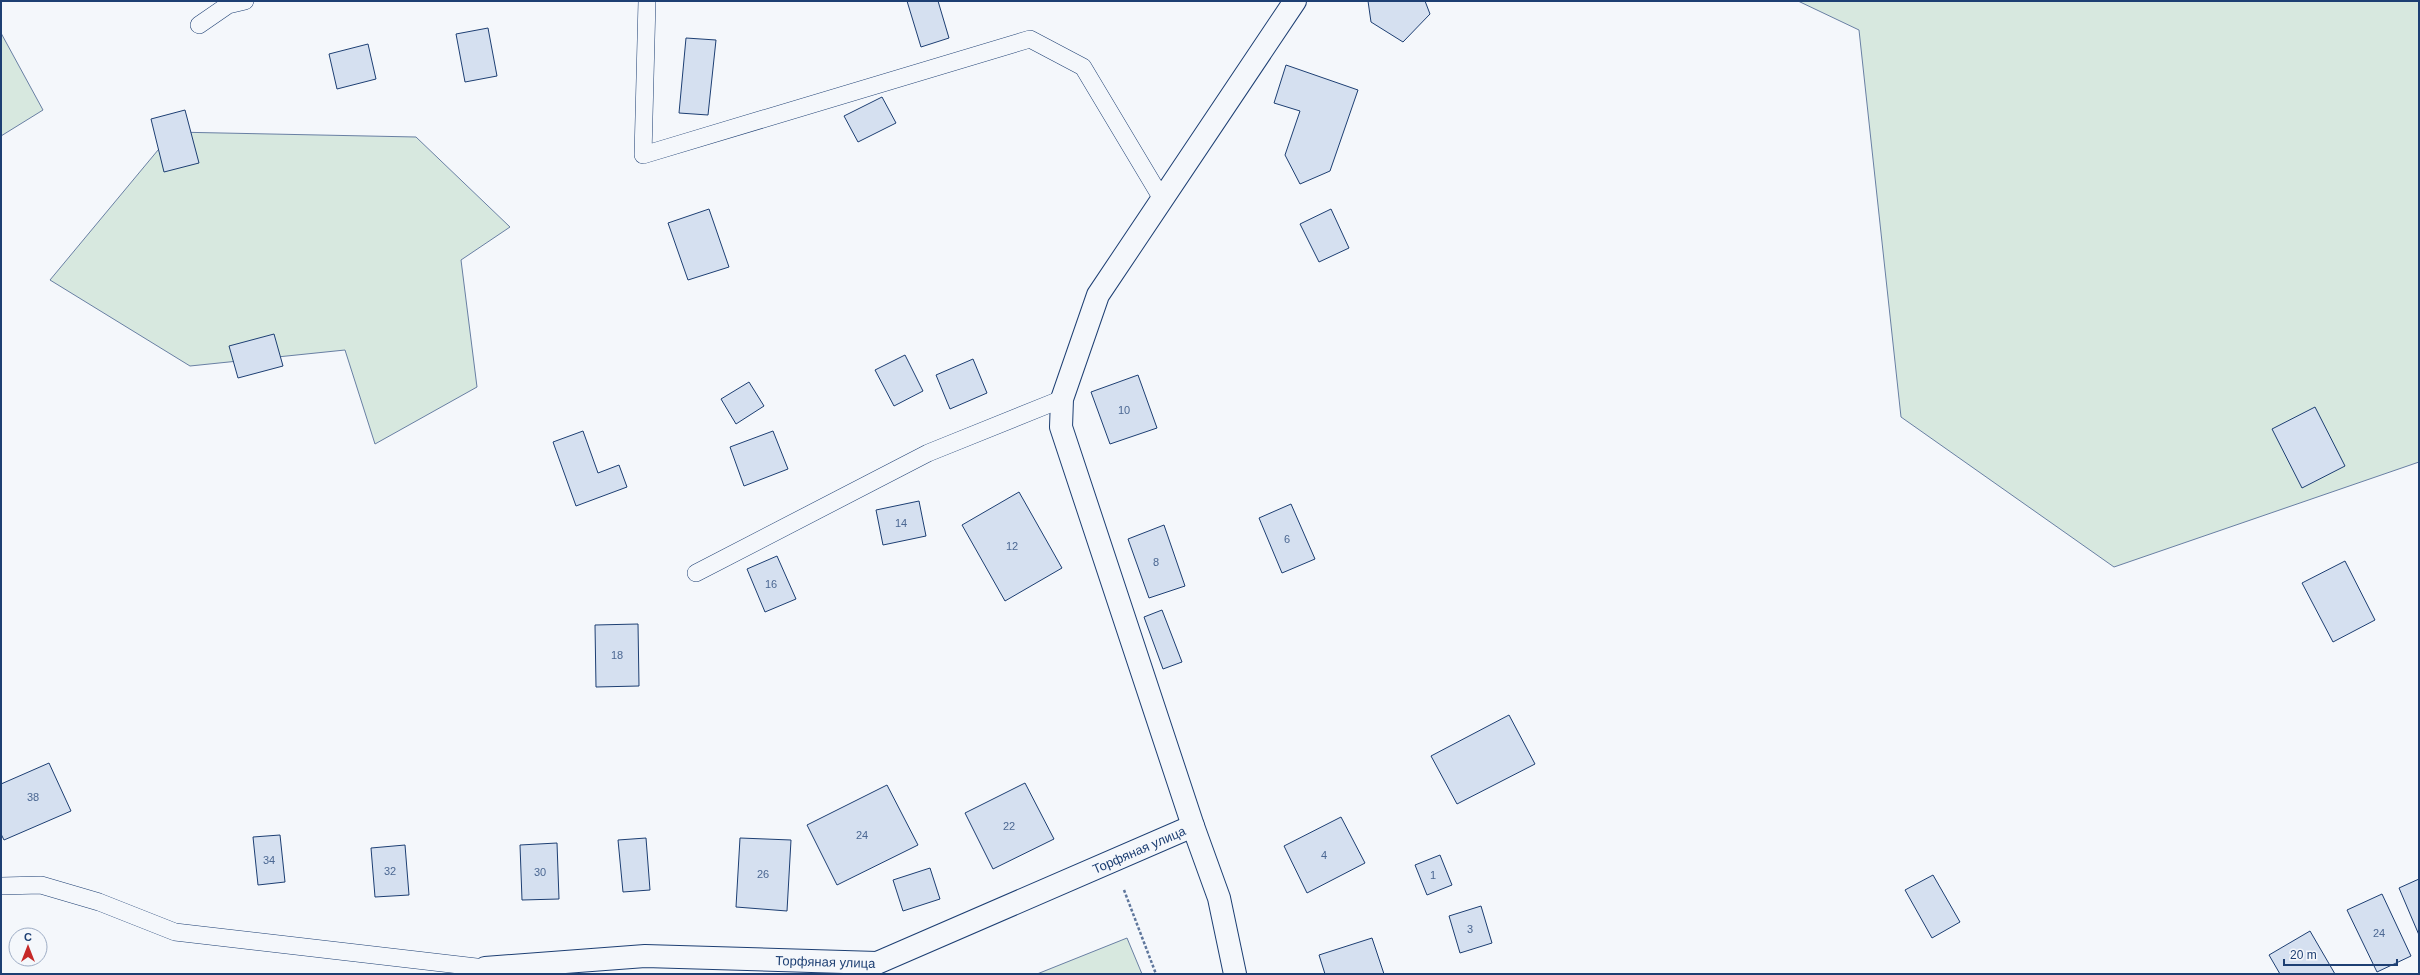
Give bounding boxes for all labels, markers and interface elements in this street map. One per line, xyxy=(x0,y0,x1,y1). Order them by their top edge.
house number: 10 xyxy=(1118,404,1130,416)
house number: 14 xyxy=(895,517,907,529)
house number: 6 xyxy=(1284,533,1290,545)
house number: 12 xyxy=(1006,540,1018,552)
house number: 8 xyxy=(1153,556,1159,568)
house number: 16 xyxy=(765,578,777,590)
house number: 18 xyxy=(611,649,623,661)
house number: 38 xyxy=(27,791,39,803)
house number: 22 xyxy=(1003,820,1015,832)
street label: Торфяная улица xyxy=(1090,822,1188,876)
house number: 24 xyxy=(856,829,868,841)
house number: 4 xyxy=(1321,849,1327,861)
house number: 34 xyxy=(263,854,275,866)
house number: 32 xyxy=(384,865,396,877)
house number: 30 xyxy=(534,866,546,878)
house number: 26 xyxy=(757,868,769,880)
house number: 1 xyxy=(1430,869,1436,881)
house number: 3 xyxy=(1467,923,1473,935)
north arrow xyxy=(8,927,48,967)
house number: 24 xyxy=(2373,927,2385,939)
text: С xyxy=(24,931,32,943)
scale bar xyxy=(2284,941,2397,967)
text: 20 m xyxy=(2290,948,2317,962)
street label: Торфяная улица xyxy=(775,952,876,970)

